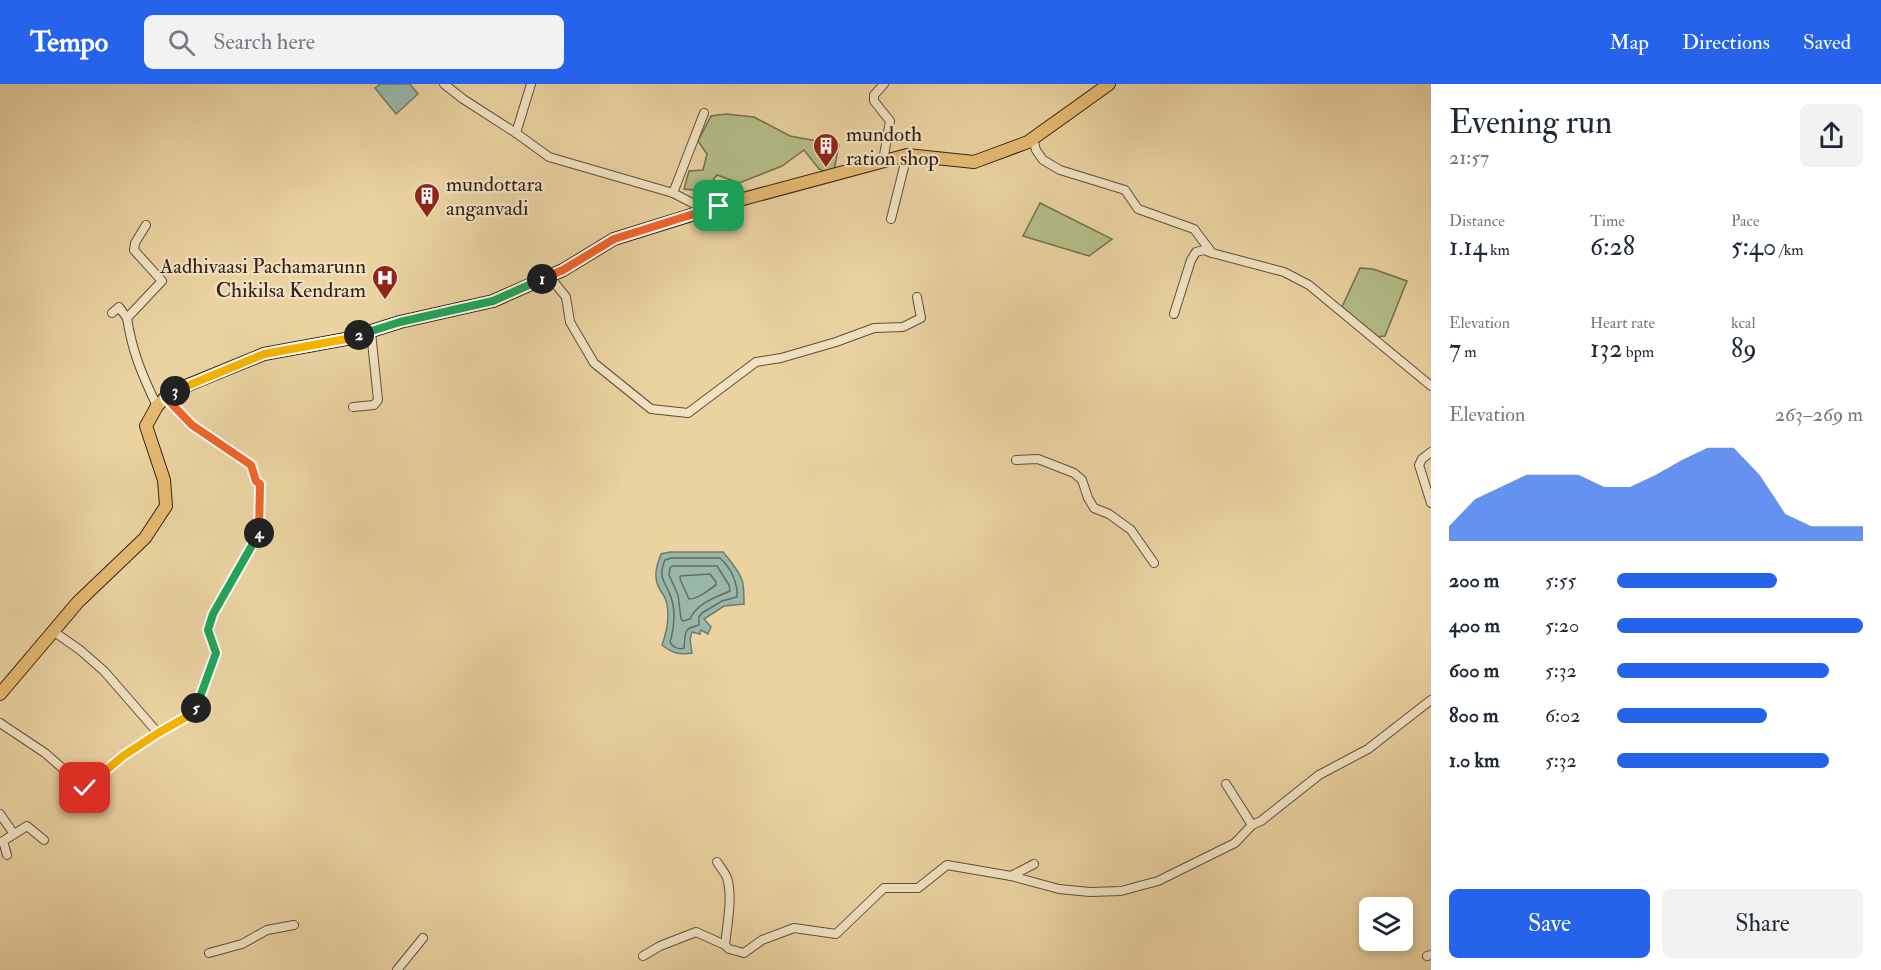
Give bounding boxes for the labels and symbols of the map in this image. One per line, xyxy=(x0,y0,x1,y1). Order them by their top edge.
place label: mundoth ration shop xyxy=(846,121,939,172)
building icon: mundoth ration shop xyxy=(811,131,841,169)
place label: mundottara anganvadi xyxy=(446,171,543,222)
pin xyxy=(693,180,744,231)
building icon: mundottara anganvadi xyxy=(412,181,442,219)
place label: Aadhivaasi Pachamarunn Chikilsa Kendram xyxy=(159,253,366,304)
hospital icon: Aadhivaasi Pachamarunn Chikilsa Kendram xyxy=(370,263,400,301)
pin: 1 xyxy=(527,264,557,294)
pin: 2 xyxy=(344,320,374,350)
pin: 3 xyxy=(160,376,190,406)
pin: 4 xyxy=(244,518,274,548)
pin: 5 xyxy=(181,693,211,723)
pin xyxy=(59,762,110,813)

